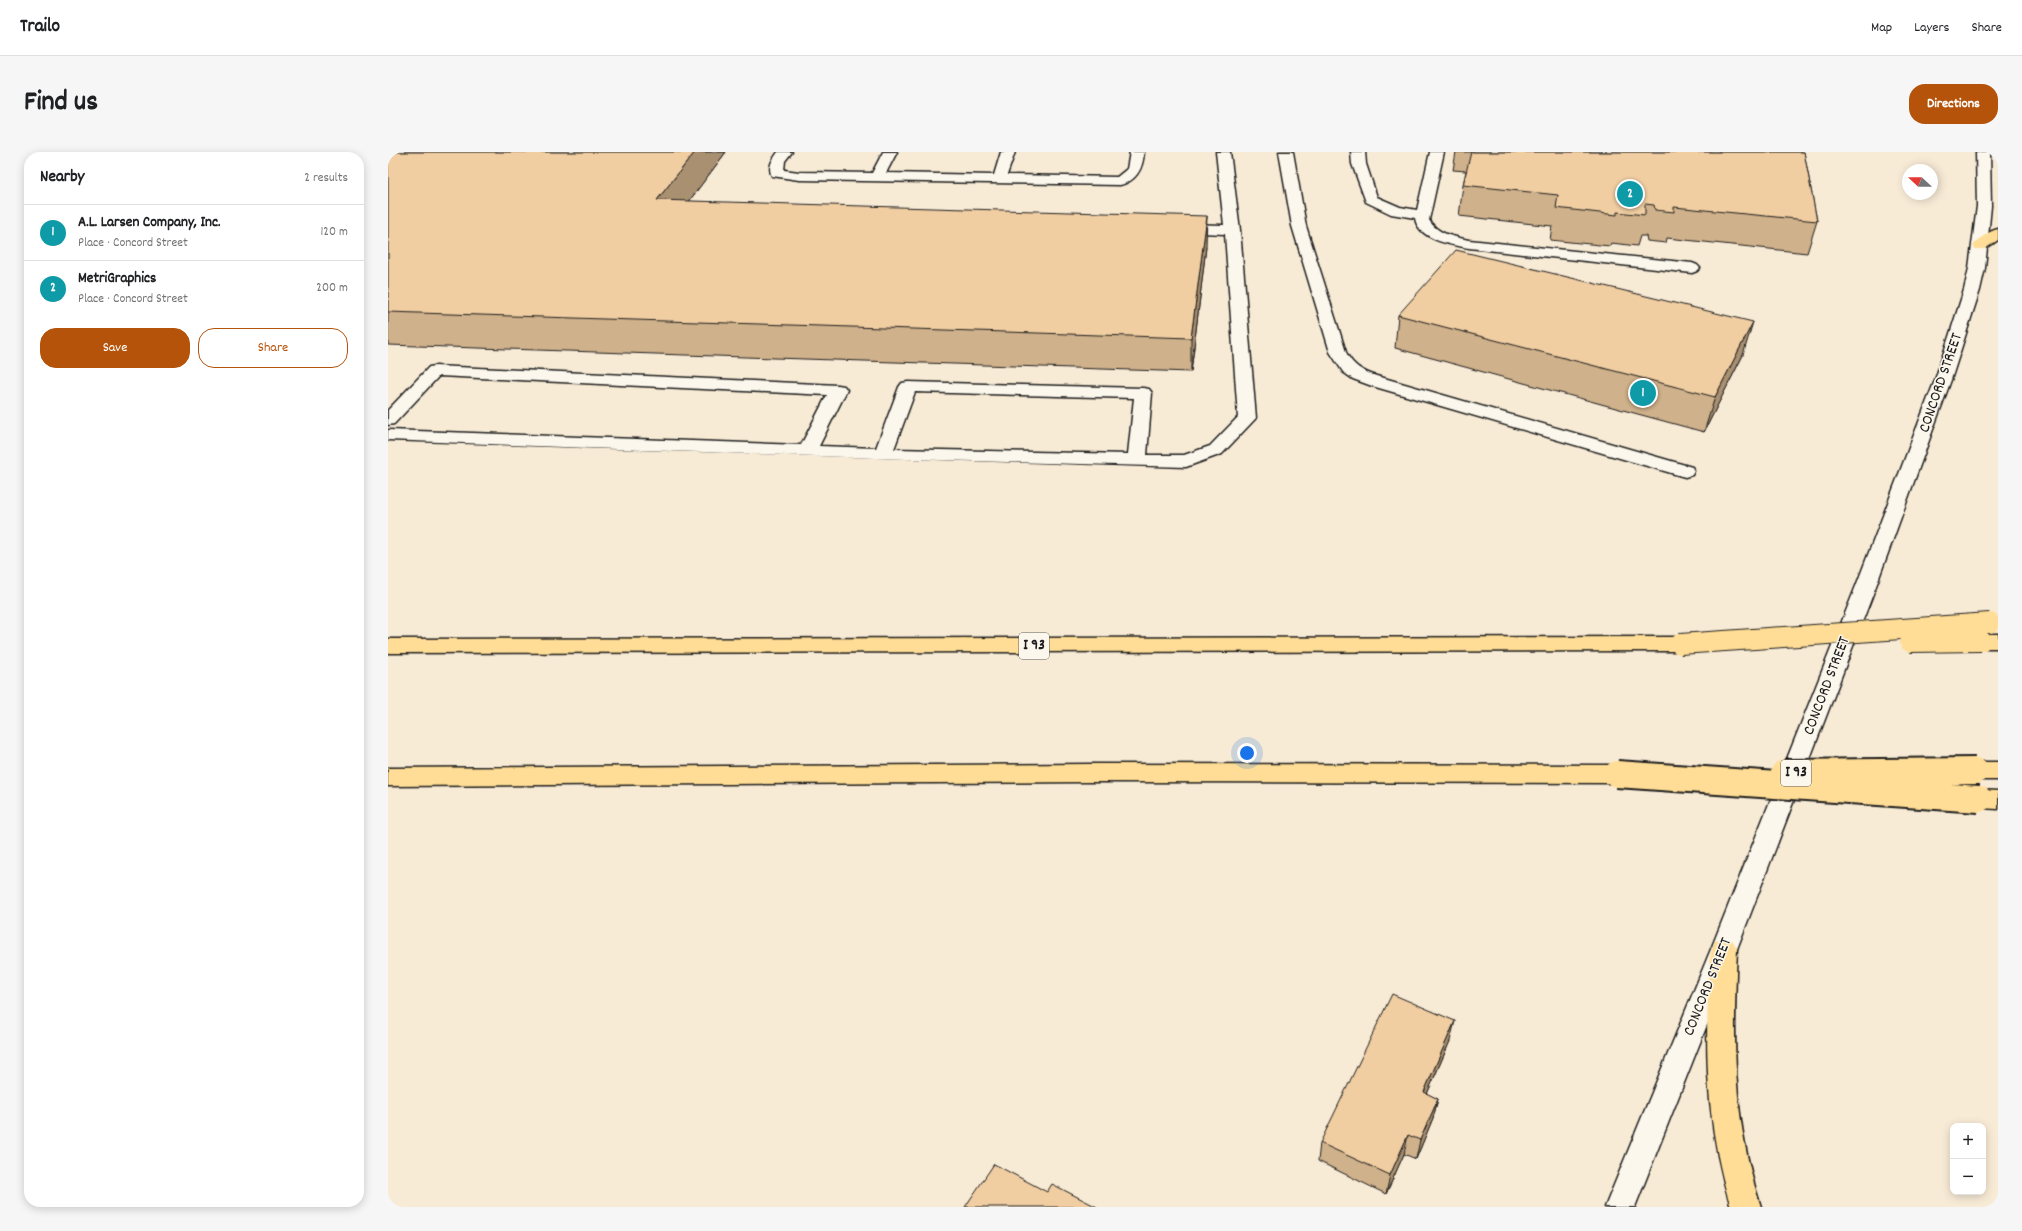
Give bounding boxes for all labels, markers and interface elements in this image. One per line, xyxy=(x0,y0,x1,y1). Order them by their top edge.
text: Trailo xyxy=(20,14,60,41)
text: Map xyxy=(1871,18,1892,38)
text: Layers xyxy=(1914,18,1949,38)
text: Share xyxy=(1971,18,2002,38)
text: Find us xyxy=(24,84,98,124)
button: Directions xyxy=(1909,84,1998,124)
north arrow xyxy=(1902,164,1938,200)
text: Nearby xyxy=(40,166,84,190)
text: 2 results xyxy=(304,169,348,188)
pin: 2 xyxy=(1617,179,1643,209)
text: A.L. Larsen Company, Inc. xyxy=(78,212,221,234)
text: 1 xyxy=(52,223,54,242)
text: 120 m xyxy=(320,223,348,242)
text: Place · Concord Street xyxy=(78,234,188,253)
text: MetriGraphics xyxy=(78,268,156,290)
text: 2 xyxy=(50,279,56,298)
text: 200 m xyxy=(316,279,348,298)
text: Place · Concord Street xyxy=(78,290,188,309)
button: Save xyxy=(40,328,190,368)
button: Share xyxy=(198,328,348,368)
street label: CONCORD STREET xyxy=(1913,330,1969,436)
pin: 1 xyxy=(1630,378,1656,408)
road number: I 93 xyxy=(1019,633,1049,659)
street label: CONCORD STREET xyxy=(1798,633,1857,739)
your location xyxy=(1237,743,1257,763)
road number: I 93 xyxy=(1781,760,1811,786)
street label: CONCORD STREET xyxy=(1678,934,1738,1040)
map controls xyxy=(1950,1123,1986,1195)
button: + xyxy=(1950,1123,1986,1159)
button: − xyxy=(1950,1159,1986,1195)

